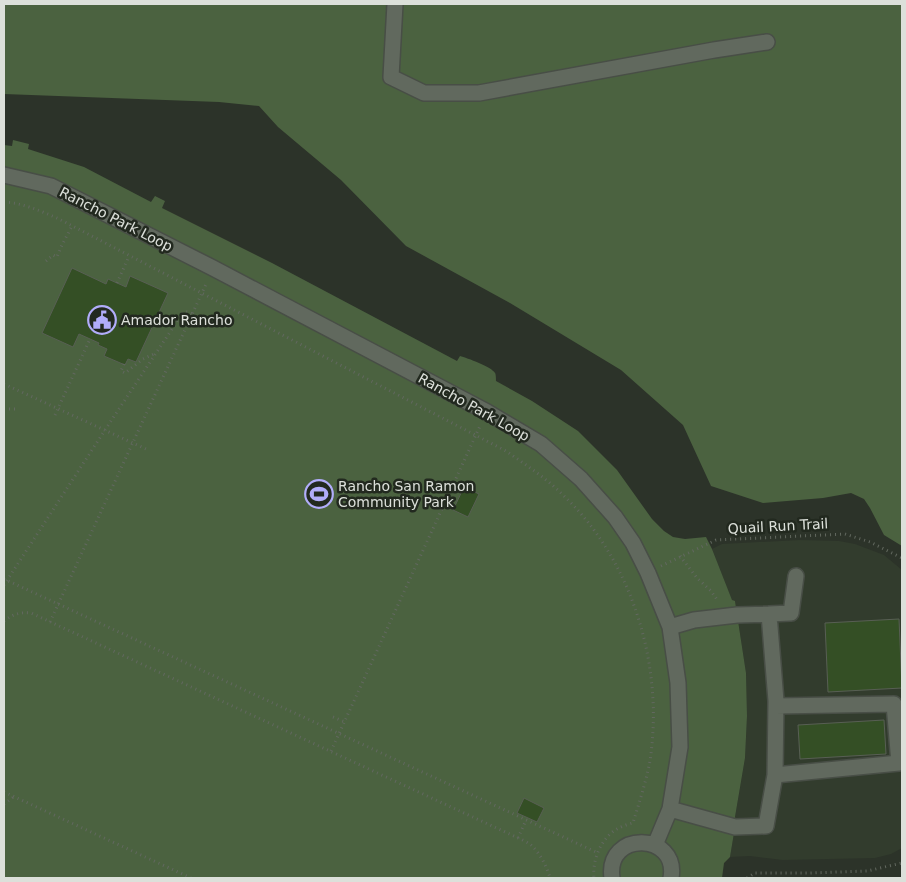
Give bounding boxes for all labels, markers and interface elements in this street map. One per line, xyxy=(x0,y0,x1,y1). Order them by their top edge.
street label: Rancho Park Loop xyxy=(57,184,175,254)
public building icon: Amador Rancho xyxy=(87,305,117,335)
place label: Amador Rancho xyxy=(121,312,232,328)
street label: Rancho Park Loop xyxy=(416,370,533,444)
place label: Rancho San Ramon Community Park xyxy=(338,478,474,510)
sports icon: Rancho San Ramon Community Park xyxy=(304,479,334,509)
street label: Quail Run Trail xyxy=(727,515,829,537)

